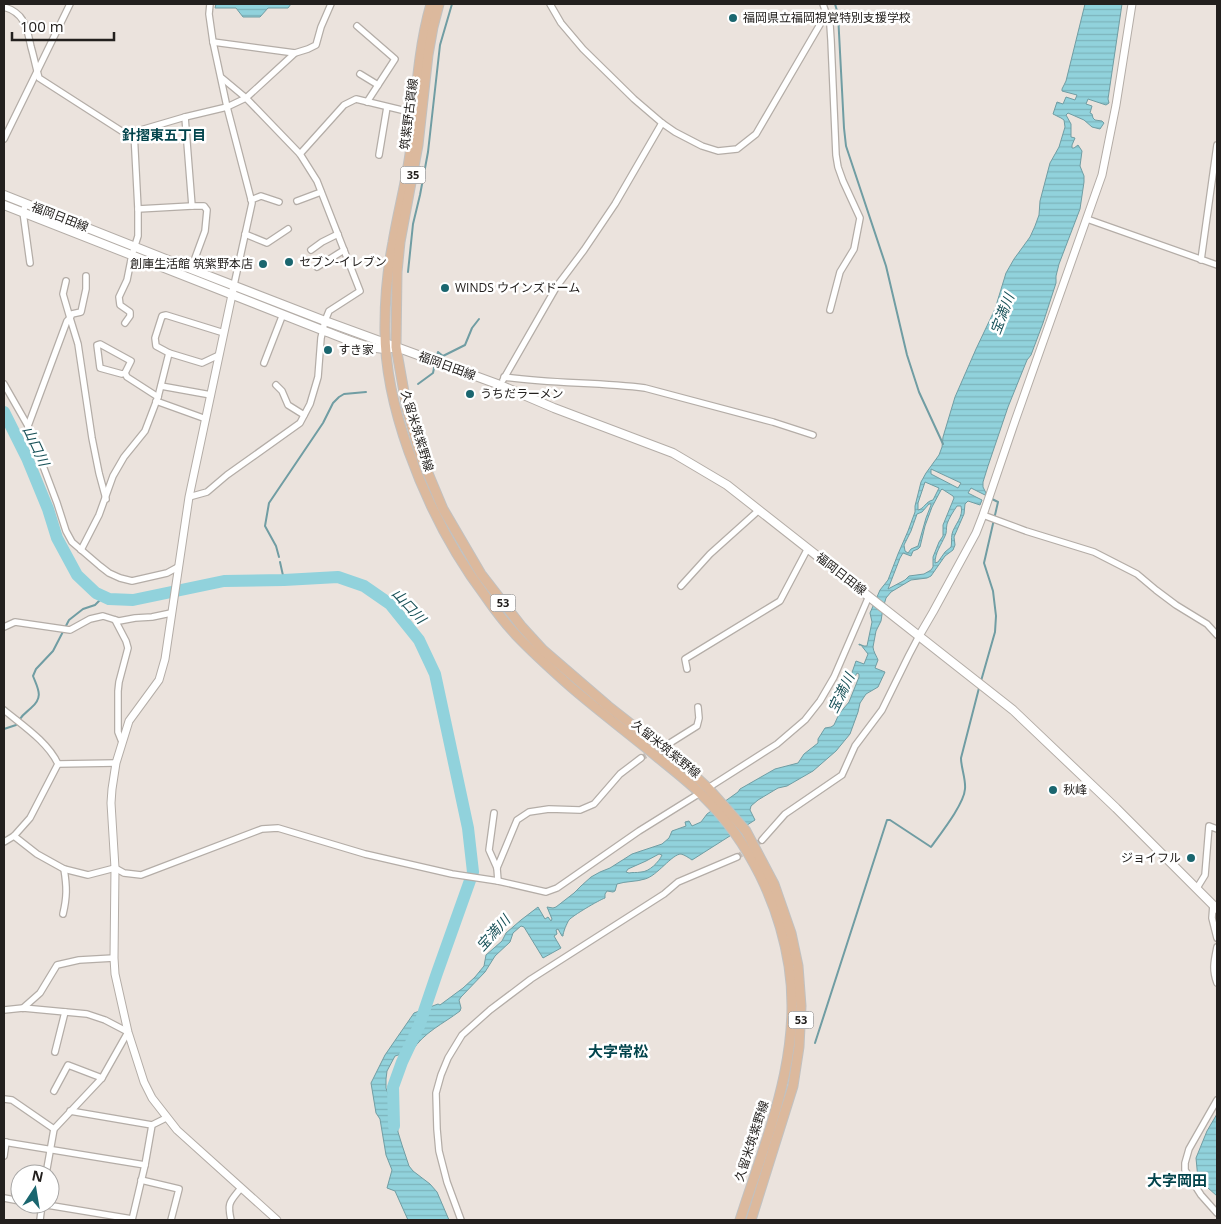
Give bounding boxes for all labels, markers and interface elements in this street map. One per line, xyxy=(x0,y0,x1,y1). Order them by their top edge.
place label: 福岡県立福岡視覚特別支援学校 xyxy=(743,9,911,26)
scale bar xyxy=(12,10,115,42)
marker: 福岡県立福岡視覚特別支援学校 xyxy=(727,12,739,24)
text: 100 m xyxy=(20,16,64,36)
street label: 筑紫野古賀線 xyxy=(396,77,421,151)
district label: 針摺東五丁目 xyxy=(122,125,206,144)
road number: 35 xyxy=(400,166,426,184)
street label: 福岡日田線 xyxy=(29,198,91,235)
place label: セブン-イレブン xyxy=(299,253,387,270)
place label: 創庫生活館 筑紫野本店 xyxy=(130,255,253,272)
marker: セブン-イレブン xyxy=(283,256,295,268)
marker: 創庫生活館 筑紫野本店 xyxy=(257,258,269,270)
place label: WINDS ウインズドーム xyxy=(455,279,580,296)
marker: WINDS ウインズドーム xyxy=(439,282,451,294)
water label: 宝満川 xyxy=(985,289,1019,337)
place label: すき家 xyxy=(338,341,374,358)
marker: すき家 xyxy=(322,344,334,356)
street label: 福岡日田線 xyxy=(416,347,478,384)
place label: うちだラーメン xyxy=(480,385,564,402)
street label: 久留米筑紫野線 xyxy=(397,388,438,474)
marker: うちだラーメン xyxy=(464,388,476,400)
water label: 山口川 xyxy=(19,423,55,471)
street label: 福岡日田線 xyxy=(812,548,870,599)
water label: 山口川 xyxy=(388,584,432,629)
road number: 53 xyxy=(490,594,516,612)
water label: 宝満川 xyxy=(823,668,859,716)
street label: 久留米筑紫野線 xyxy=(628,716,704,782)
place label: 秋峰 xyxy=(1063,781,1087,798)
marker: 秋峰 xyxy=(1047,784,1059,796)
place label: ジョイフル xyxy=(1121,849,1181,866)
marker: ジョイフル xyxy=(1185,852,1197,864)
water label: 宝満川 xyxy=(472,909,515,955)
road number: 53 xyxy=(788,1012,814,1028)
district label: 大字常松 xyxy=(588,1041,648,1061)
street label: 久留米筑紫野線 xyxy=(730,1098,773,1183)
north arrow xyxy=(10,1164,60,1214)
text: N xyxy=(30,1165,45,1186)
district label: 大字岡田 xyxy=(1147,1170,1207,1190)

